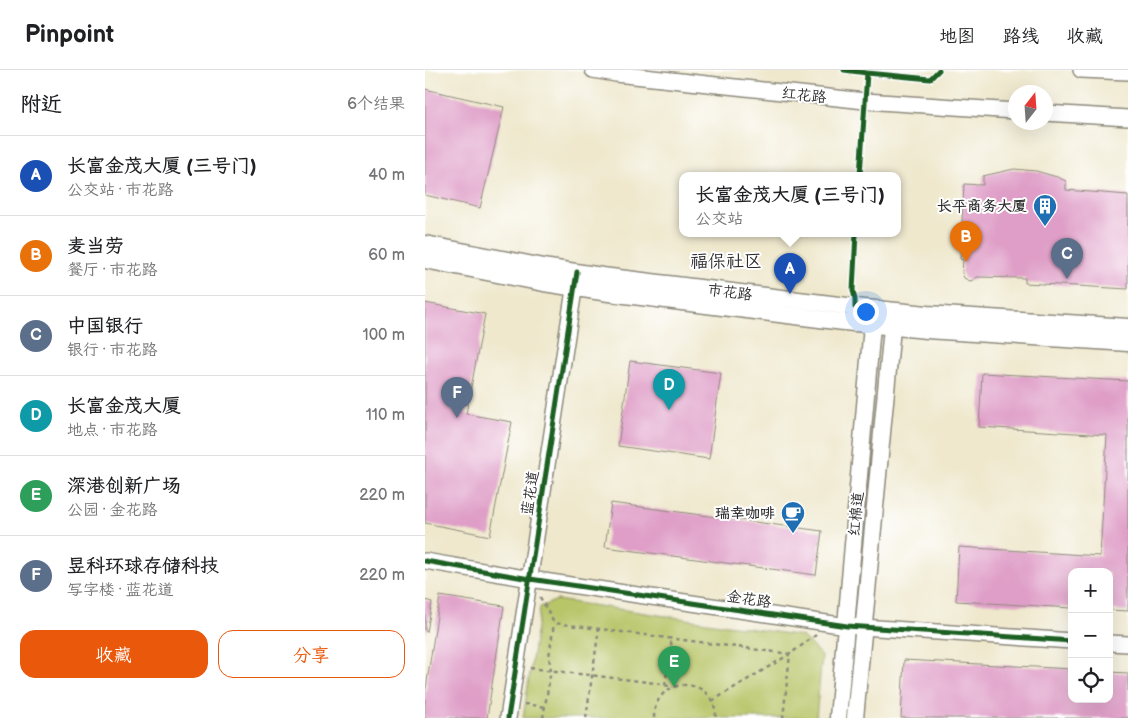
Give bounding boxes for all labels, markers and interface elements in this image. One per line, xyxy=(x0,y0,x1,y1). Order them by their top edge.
text: Pinpoint xyxy=(25,20,114,49)
text: 地图 xyxy=(939,26,975,47)
text: 路线 xyxy=(1003,26,1039,47)
text: 收藏 xyxy=(1067,26,1103,47)
street label: 红花路 xyxy=(781,84,827,107)
north arrow xyxy=(1008,85,1053,130)
text: 附近 xyxy=(20,92,62,117)
text: 6个结果 xyxy=(347,95,405,114)
text: 长富金茂大厦 (三号门) xyxy=(67,155,257,178)
text: A xyxy=(31,166,41,185)
text: 40 m xyxy=(368,166,405,185)
popup xyxy=(679,172,901,237)
text: 公交站 · 市花路 xyxy=(67,181,173,200)
text: 长富金茂大厦 (三号门) xyxy=(695,184,885,207)
building icon: 长平商务大厦 xyxy=(1032,193,1058,227)
place label: 长平商务大厦 xyxy=(937,197,1027,216)
text: 公交站 xyxy=(695,210,743,229)
pin: B xyxy=(950,221,982,262)
text: 麦当劳 xyxy=(67,235,124,258)
pin: C xyxy=(1051,238,1083,279)
text: B xyxy=(30,246,42,265)
text: 60 m xyxy=(368,246,405,265)
district label: 福保社区 xyxy=(690,251,762,272)
pin: A xyxy=(774,253,806,294)
text: 餐厅 · 市花路 xyxy=(67,261,157,280)
street label: 市花路 xyxy=(706,280,753,305)
your location xyxy=(853,299,879,325)
text: 中国银行 xyxy=(67,315,143,338)
text: C xyxy=(30,326,42,345)
text: 100 m xyxy=(362,326,405,345)
text: 银行 · 市花路 xyxy=(67,341,157,360)
pin: D xyxy=(653,369,685,410)
pin: F xyxy=(441,377,473,418)
text: 长富金茂大厦 xyxy=(67,395,181,418)
text: D xyxy=(30,406,42,425)
text: 110 m xyxy=(366,406,405,425)
text: 地点 · 市花路 xyxy=(67,421,157,440)
street label: 蓝花道 xyxy=(518,469,543,517)
text: 深港创新广场 xyxy=(67,475,181,498)
text: E xyxy=(31,486,41,505)
text: 220 m xyxy=(359,486,405,505)
street label: 红棉道 xyxy=(845,491,868,537)
cafe icon: 瑞幸咖啡 xyxy=(780,500,806,534)
text: 公园 · 金花路 xyxy=(67,501,157,520)
place label: 瑞幸咖啡 xyxy=(715,504,775,523)
text: 昱科环球存储科技 xyxy=(67,555,219,578)
text: F xyxy=(31,566,41,585)
text: 220 m xyxy=(359,566,405,585)
map controls xyxy=(1068,568,1113,703)
button: + xyxy=(1068,568,1113,613)
text: 写字楼 · 蓝花道 xyxy=(67,581,173,600)
street label: 金花路 xyxy=(725,587,773,612)
button: − xyxy=(1068,613,1113,658)
button: 收藏 xyxy=(20,630,208,678)
button: 分享 xyxy=(218,630,405,678)
pin: E xyxy=(658,646,690,687)
button: locate xyxy=(1068,658,1113,703)

